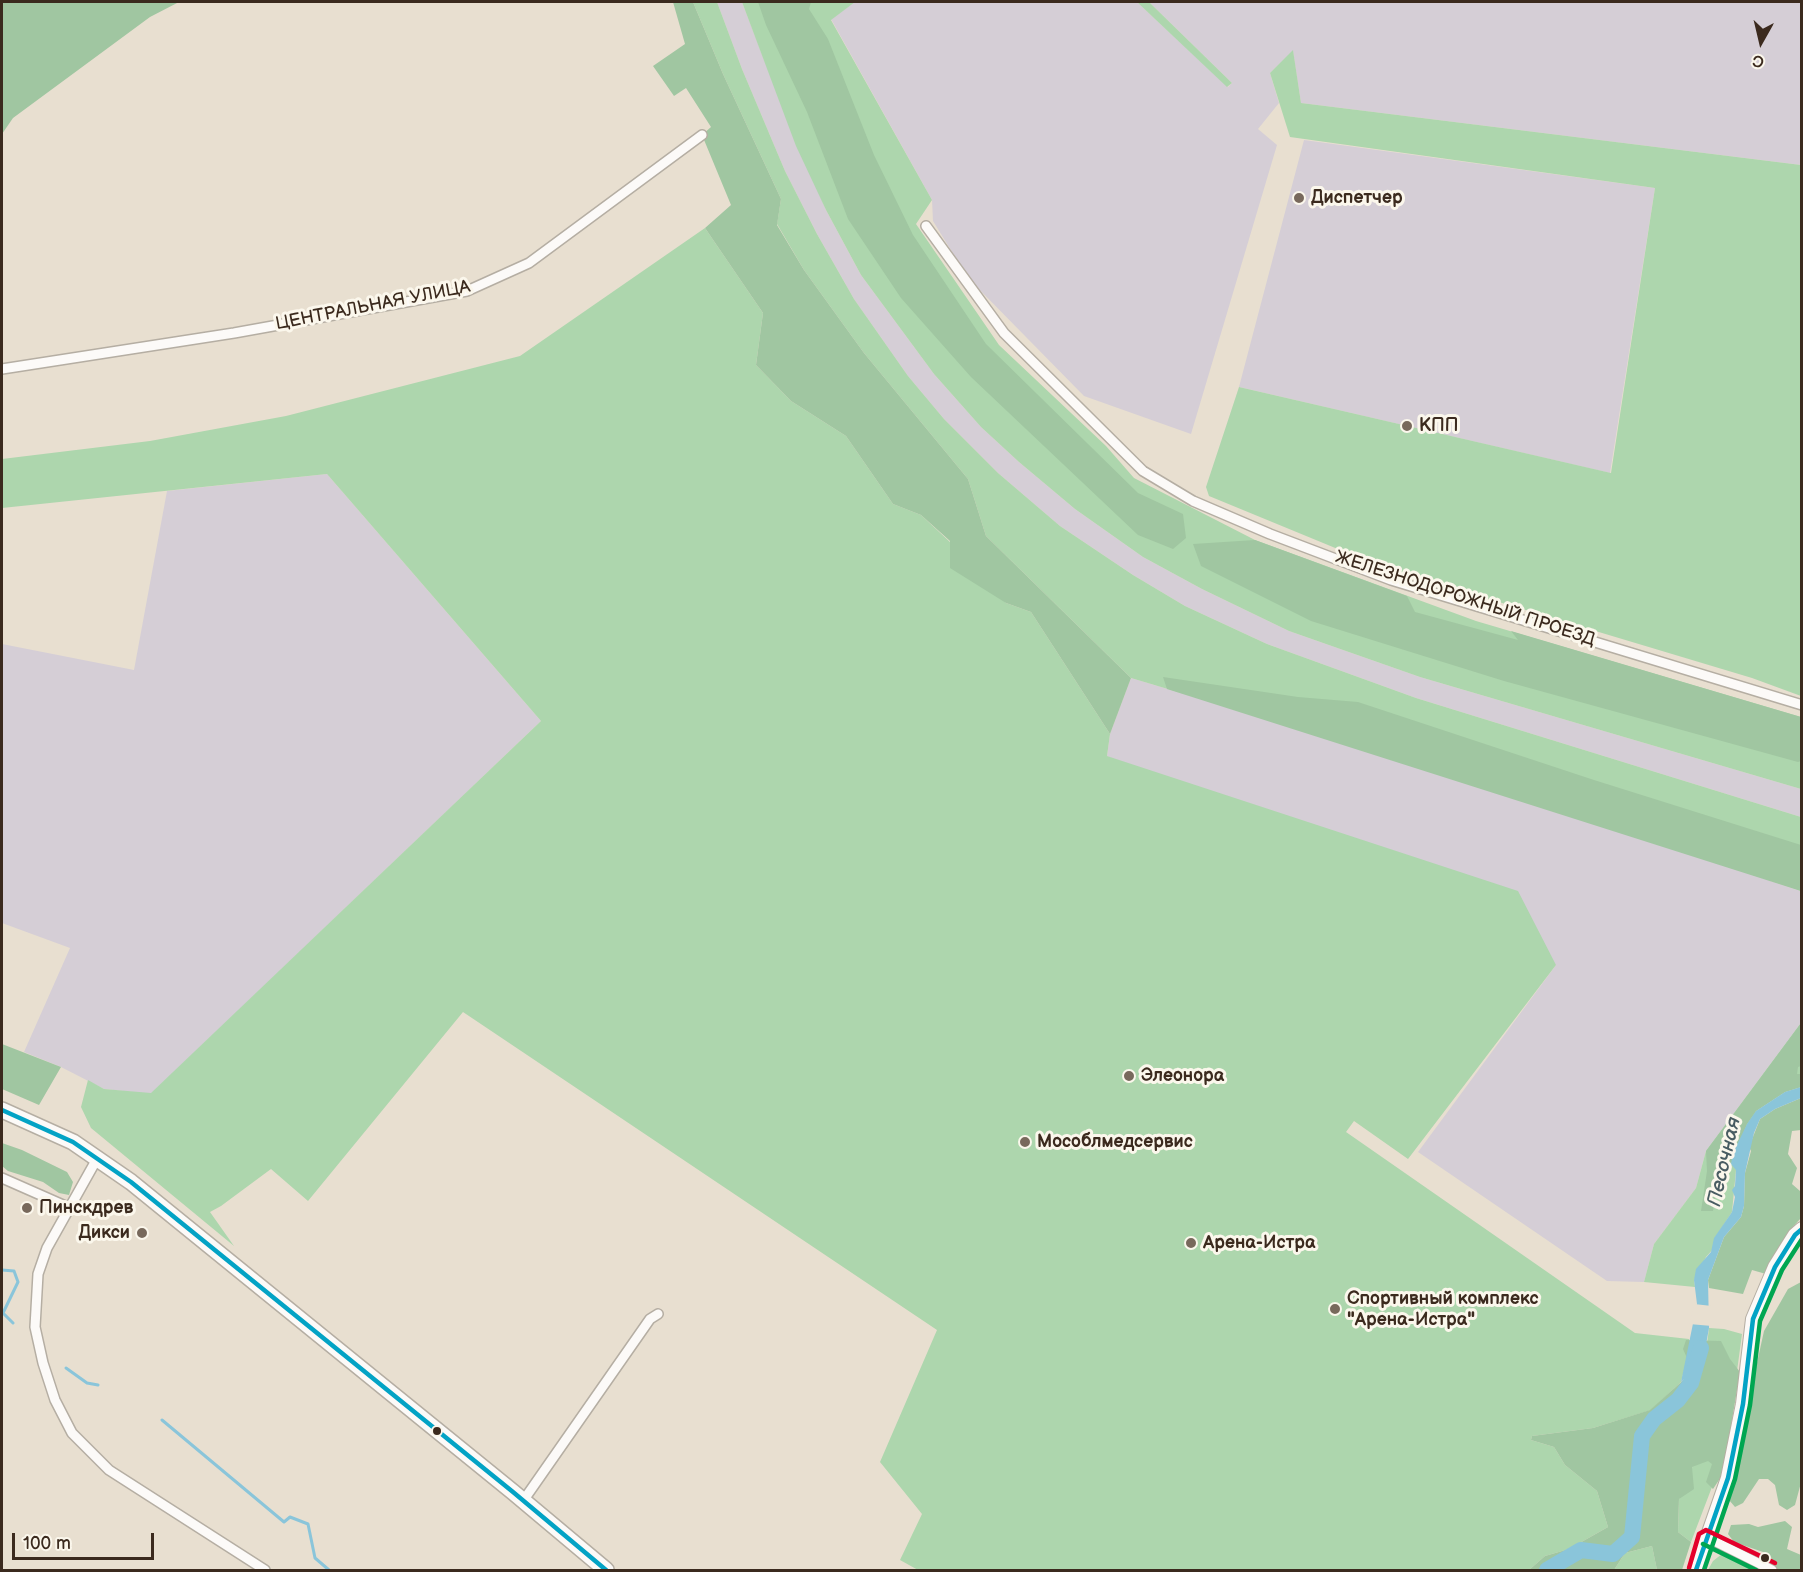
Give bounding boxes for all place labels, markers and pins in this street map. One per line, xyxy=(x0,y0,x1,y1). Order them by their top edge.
place label: Диспетчер xyxy=(1311,187,1403,209)
marker: Диспетчер xyxy=(1292,191,1306,205)
place label: КПП xyxy=(1419,415,1458,437)
marker: КПП xyxy=(1400,419,1414,433)
place label: Элеонора xyxy=(1141,1065,1224,1087)
marker: Элеонора xyxy=(1122,1069,1136,1083)
place label: Мособлмедсервис xyxy=(1037,1131,1193,1153)
marker: Мособлмедсервис xyxy=(1018,1135,1032,1149)
place label: Пинскдрев xyxy=(39,1197,133,1219)
marker: Пинскдрев xyxy=(20,1201,34,1215)
place label: Дикси xyxy=(78,1222,130,1244)
marker: Дикси xyxy=(135,1226,149,1240)
place label: Арена-Истра xyxy=(1203,1232,1315,1254)
marker: Арена-Истра xyxy=(1184,1236,1198,1250)
place label: Спортивный комплекс "Арена-Истра" xyxy=(1347,1288,1539,1330)
marker: Спортивный комплекс "Арена-Истра" xyxy=(1328,1302,1342,1316)
unlabelled marker xyxy=(431,1425,443,1437)
unlabelled marker xyxy=(1759,1552,1771,1564)

